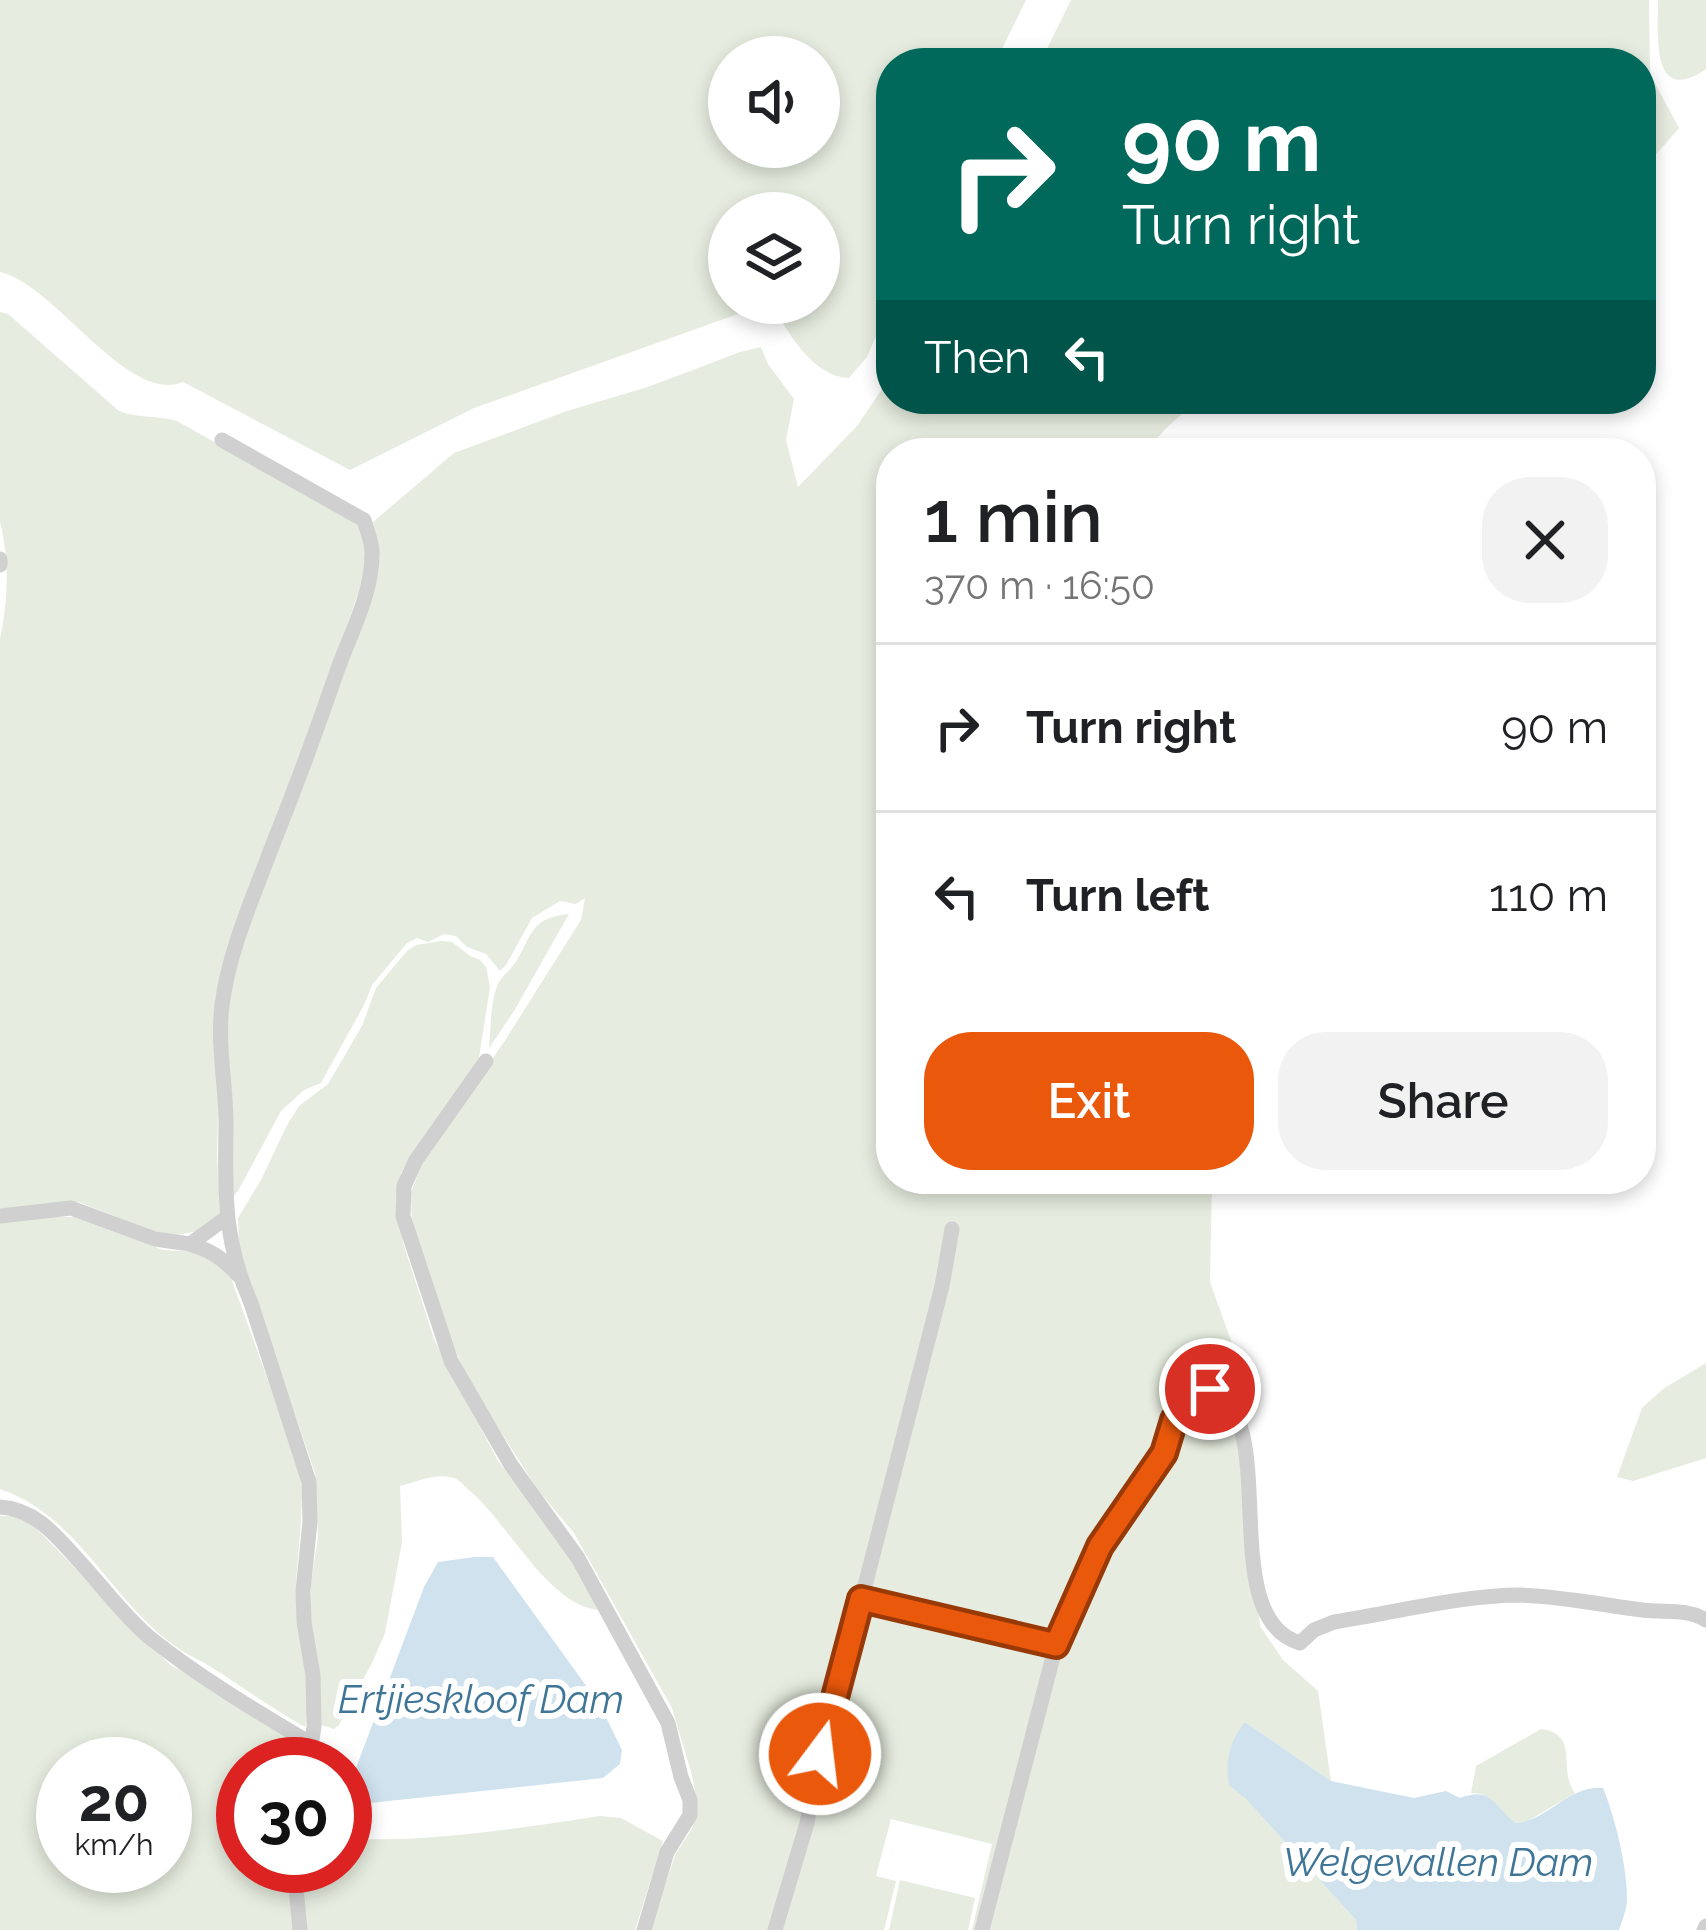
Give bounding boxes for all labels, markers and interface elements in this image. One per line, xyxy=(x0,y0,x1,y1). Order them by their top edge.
map controls xyxy=(708,36,840,324)
button: sound xyxy=(708,36,840,168)
text: 90 m xyxy=(1122,92,1321,191)
icon: right xyxy=(924,96,1080,252)
button: layers xyxy=(708,192,840,324)
text: Turn right xyxy=(1122,193,1360,257)
icon: left xyxy=(1054,324,1120,390)
text: Then xyxy=(924,331,1030,384)
text: 1 min xyxy=(924,474,1103,559)
button: close xyxy=(1482,477,1608,603)
text: 370 m · 16:50 xyxy=(924,562,1155,608)
icon: right xyxy=(924,695,990,761)
text: Turn right xyxy=(1026,701,1236,754)
text: 90 m xyxy=(1501,701,1608,754)
icon: left xyxy=(924,863,990,929)
text: Turn left xyxy=(1026,869,1209,922)
text: 110 m xyxy=(1489,869,1608,922)
button: Exit xyxy=(924,1032,1254,1170)
button: Share xyxy=(1278,1032,1608,1170)
pin xyxy=(1159,1338,1261,1440)
icon: arrive xyxy=(1177,1356,1243,1422)
water label: Ertjieskloof Dam xyxy=(338,1676,624,1722)
position arrow xyxy=(757,1691,883,1817)
speed limit sign: 30 xyxy=(216,1737,372,1893)
text: 20 xyxy=(79,1765,149,1835)
text: km/h xyxy=(74,1827,154,1862)
water label: Welgevallen Dam xyxy=(1283,1839,1593,1885)

